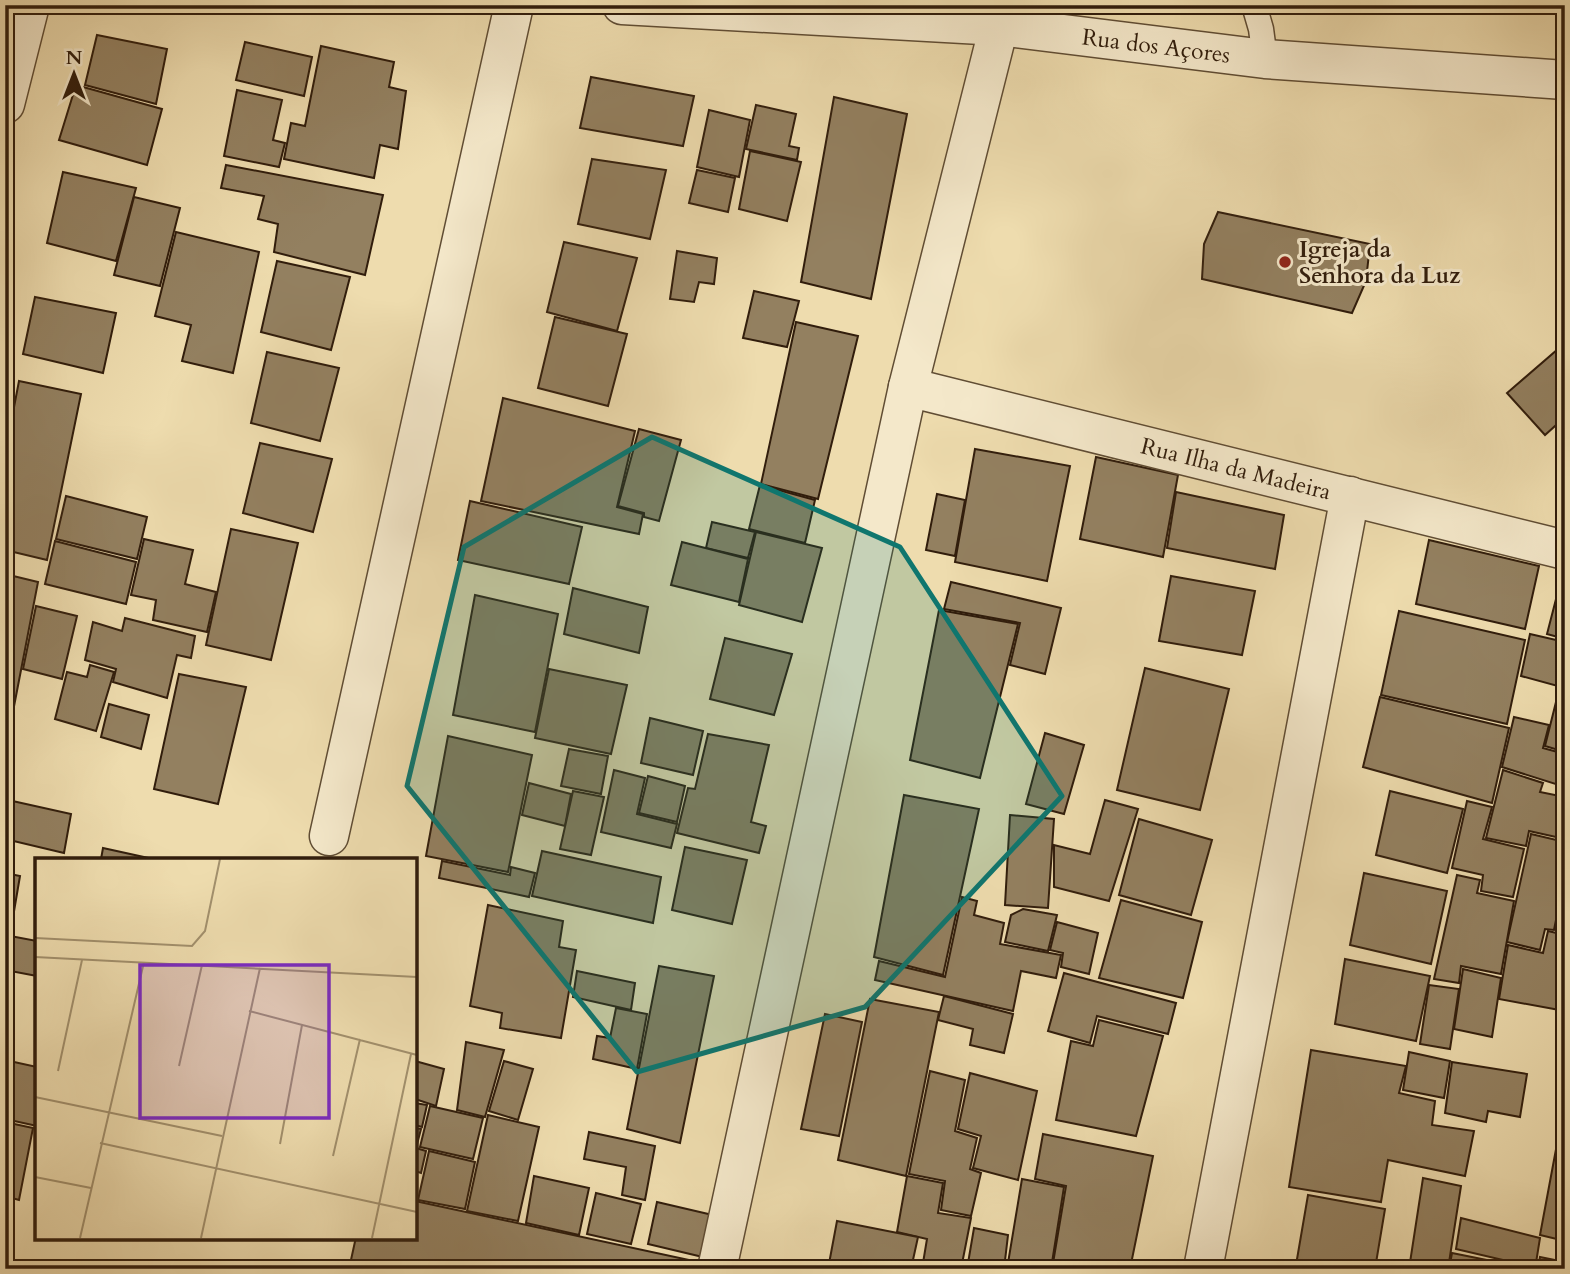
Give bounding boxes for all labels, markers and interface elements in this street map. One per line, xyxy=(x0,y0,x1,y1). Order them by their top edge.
street label: Rua dos Açores xyxy=(1080,21,1232,70)
north arrow xyxy=(38,38,108,108)
text: N xyxy=(66,45,83,71)
place label: Igreja da Senhora da Luz xyxy=(1299,234,1461,291)
marker: Igreja da Senhora da Luz xyxy=(1277,254,1293,270)
street label: Rua Ilha da Madeira xyxy=(1138,430,1334,507)
inset map xyxy=(35,858,416,1239)

